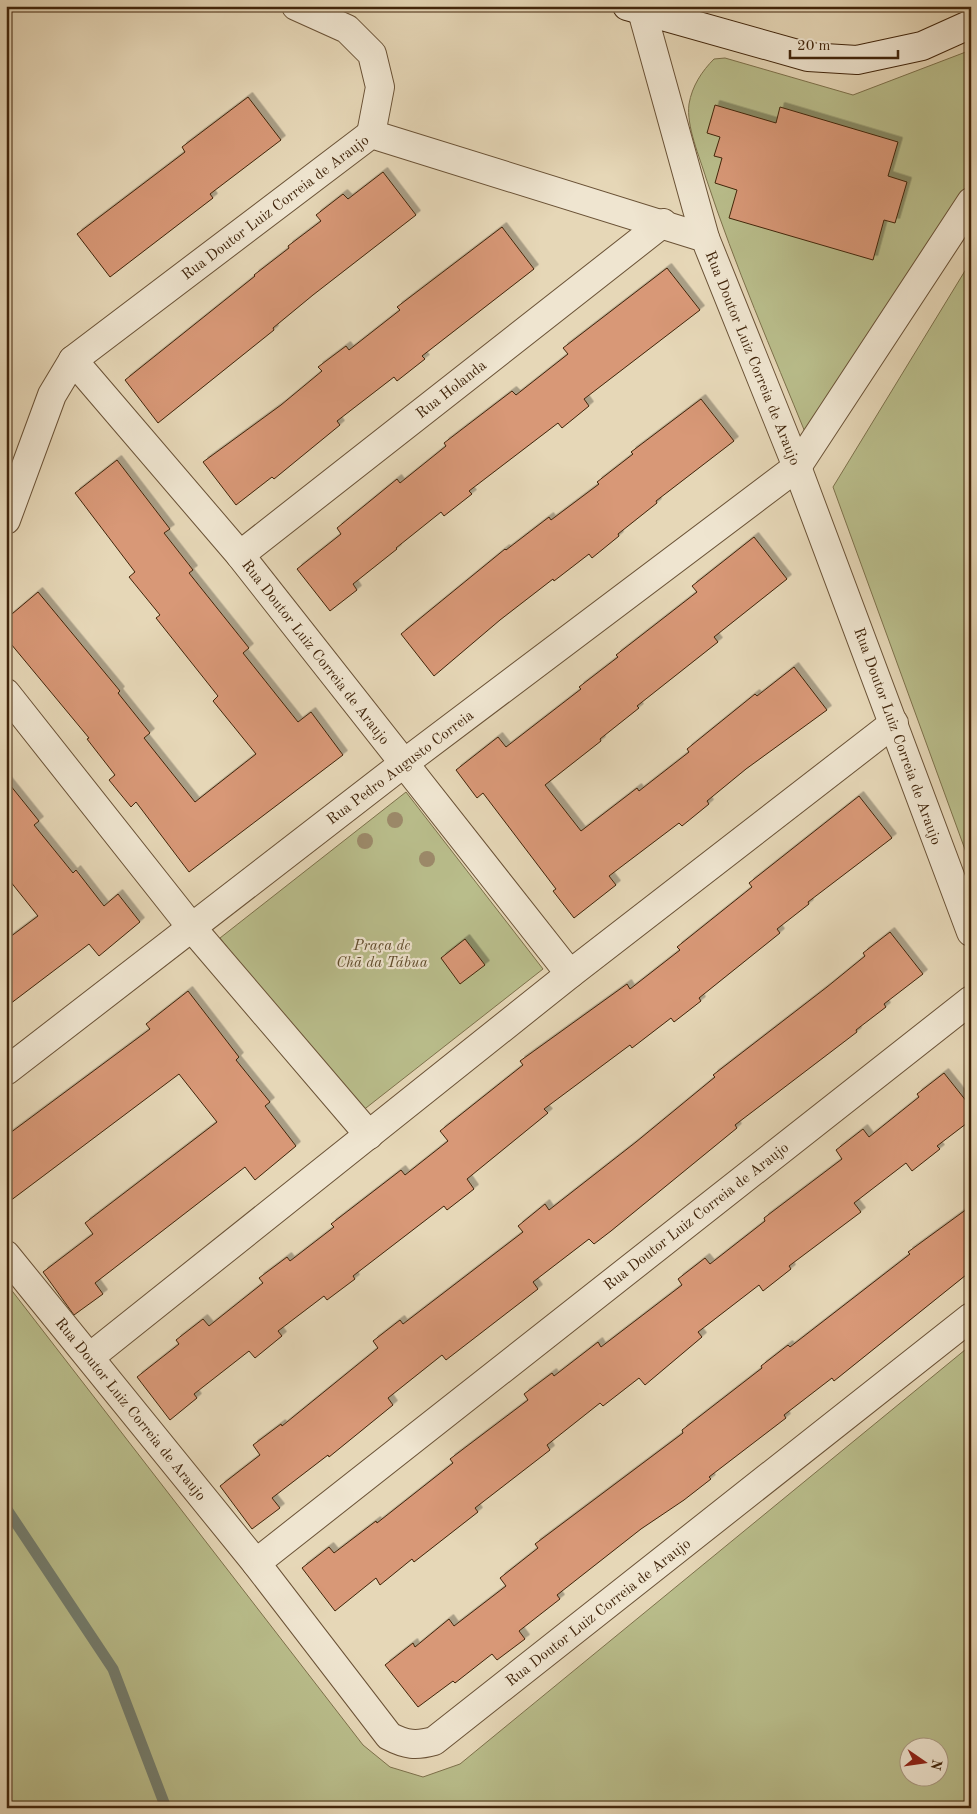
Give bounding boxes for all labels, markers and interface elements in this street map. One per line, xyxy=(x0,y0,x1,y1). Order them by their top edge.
scale bar xyxy=(790,28,897,60)
text: 20 m xyxy=(797,39,831,54)
street label: Rua Doutor Luiz Correia de Araujo xyxy=(180,133,372,283)
street label: Rua Doutor Luiz Correia de Araujo xyxy=(702,249,802,468)
street label: Rua Holanda xyxy=(414,358,490,422)
street label: Rua Doutor Luiz Correia de Araujo xyxy=(238,558,392,748)
street label: Rua Doutor Luiz Correia de Araujo xyxy=(850,626,943,847)
street label: Rua Pedro Augusto Correia xyxy=(325,708,478,828)
park label: Praça de Chã da Tábua xyxy=(336,939,428,971)
street label: Rua Doutor Luiz Correia de Araujo xyxy=(602,1140,792,1294)
street label: Rua Doutor Luiz Correia de Araujo xyxy=(52,1316,208,1504)
street label: Rua Doutor Luiz Correia de Araujo xyxy=(504,1536,694,1690)
north arrow xyxy=(900,1736,950,1786)
text: N xyxy=(928,1758,944,1772)

